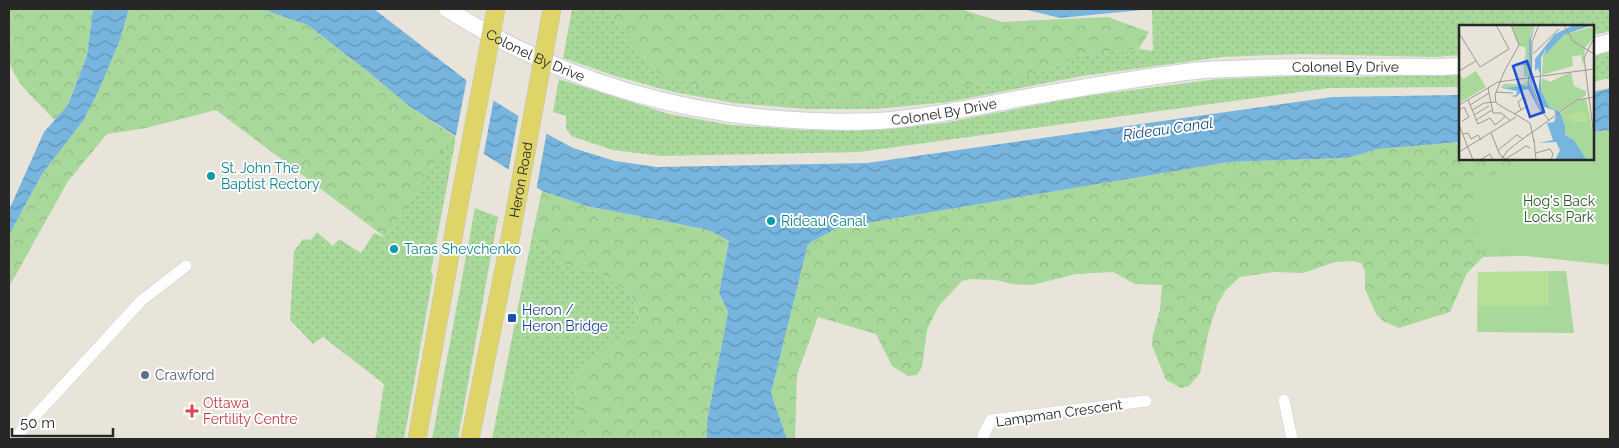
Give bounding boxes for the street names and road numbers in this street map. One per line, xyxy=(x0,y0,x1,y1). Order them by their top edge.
street label: Colonel By Drive xyxy=(483,26,587,85)
street label: Colonel By Drive xyxy=(1292,59,1399,75)
street label: Colonel By Drive xyxy=(890,95,998,128)
street label: Heron Road xyxy=(506,141,536,219)
street label: Lampman Crescent xyxy=(995,396,1124,430)

